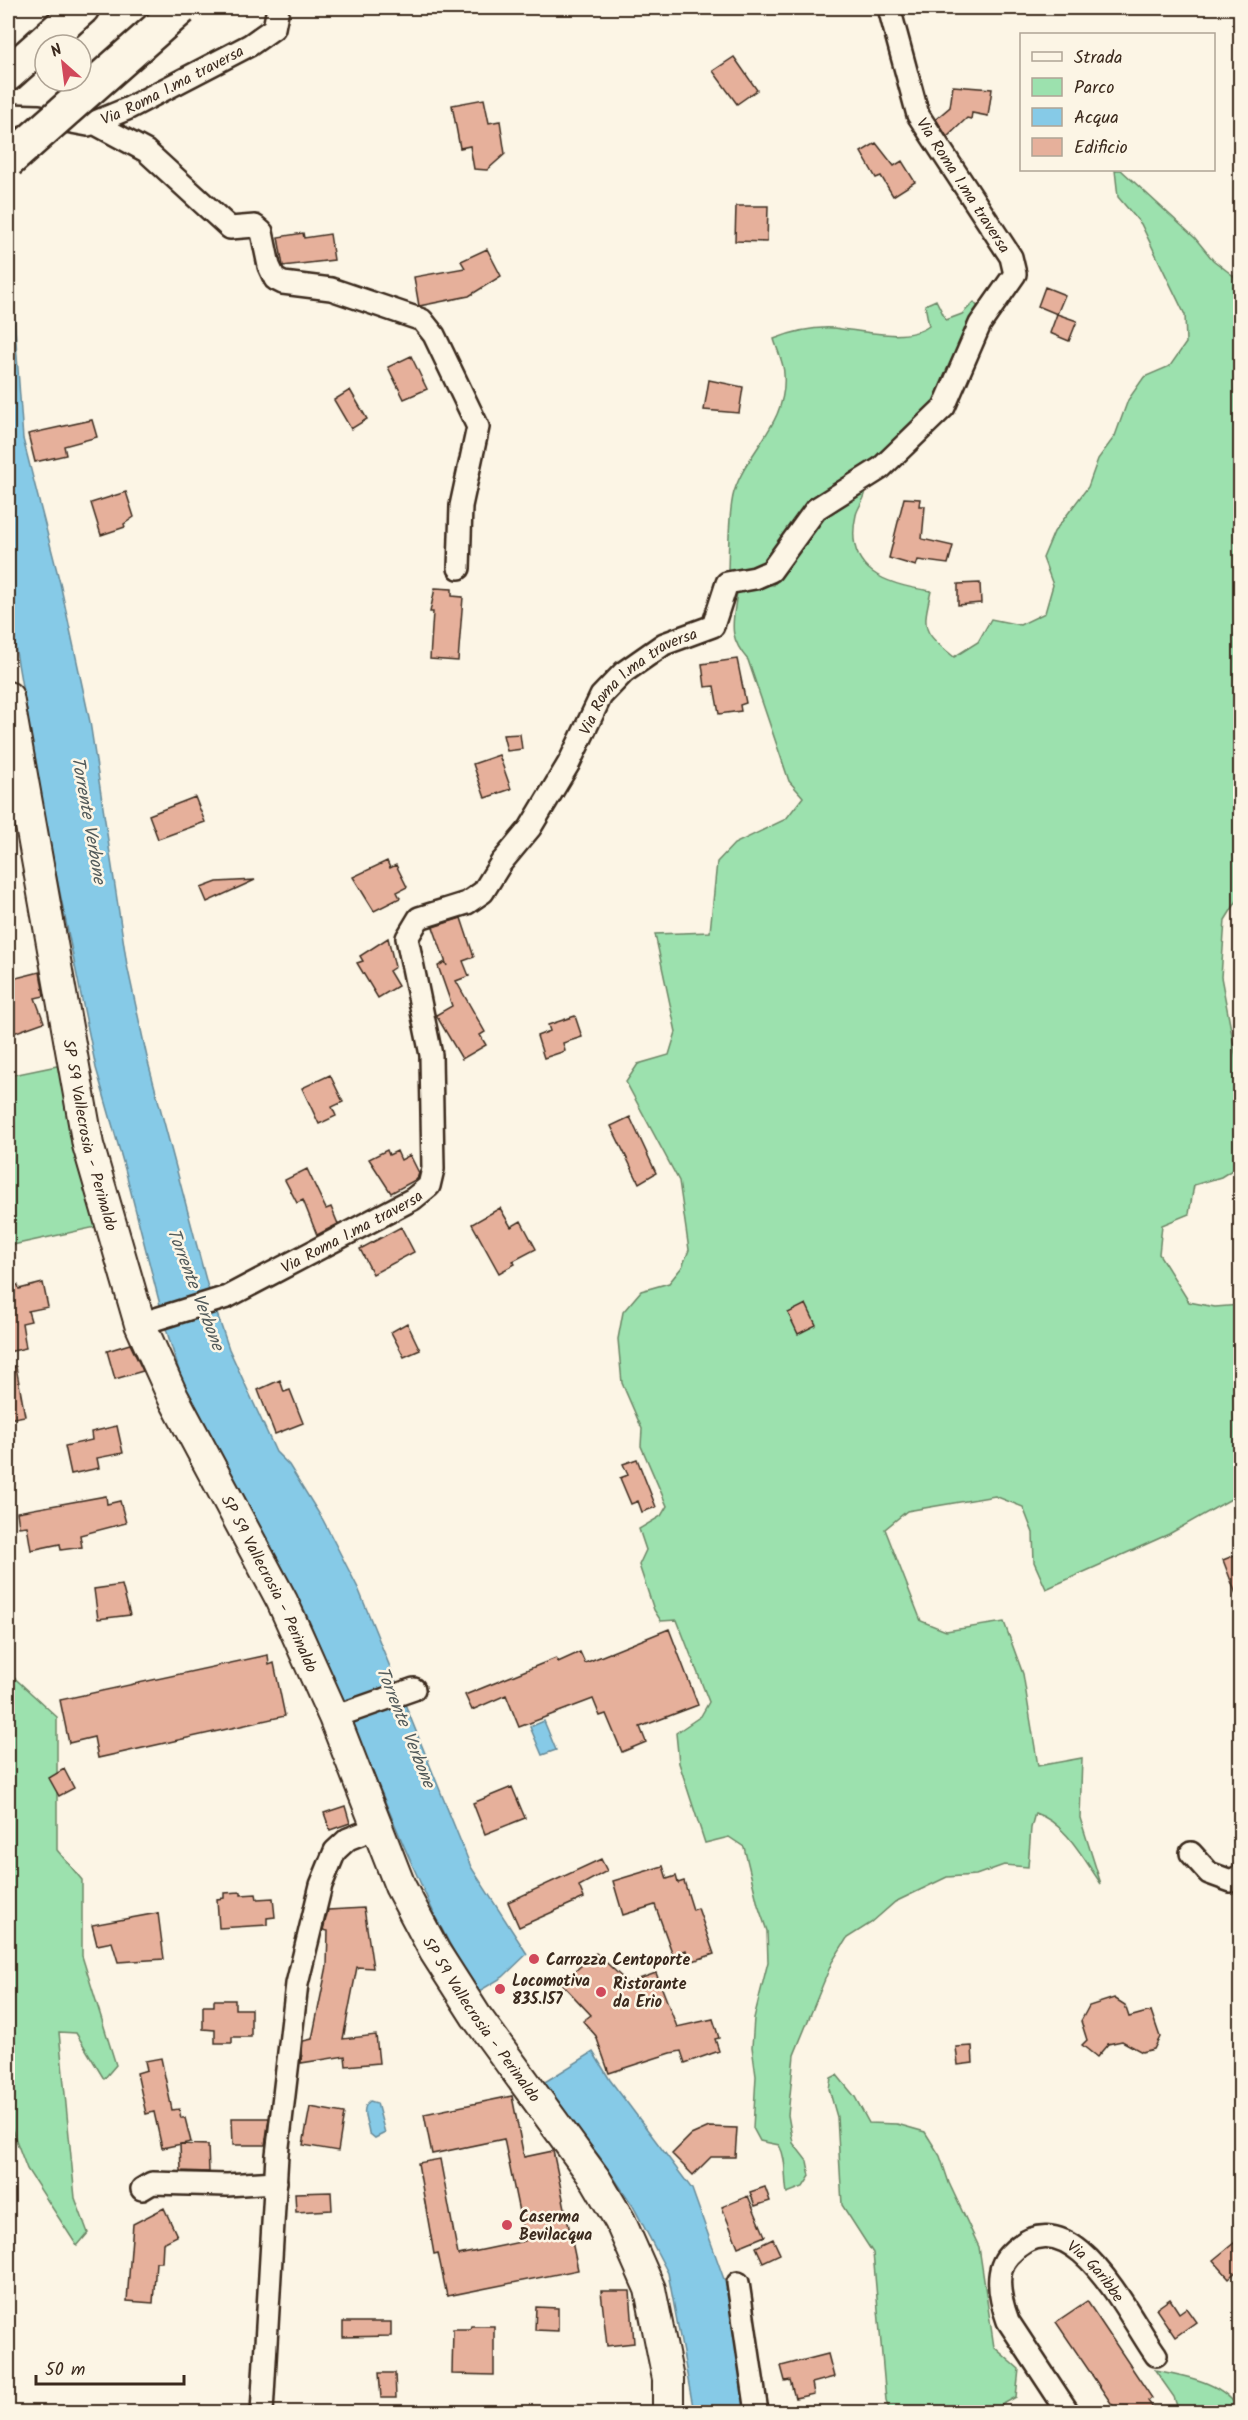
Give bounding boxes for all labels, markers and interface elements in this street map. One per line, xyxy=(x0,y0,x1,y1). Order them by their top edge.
north arrow xyxy=(33,33,93,93)
legend xyxy=(1020,33,1215,171)
text: N xyxy=(46,38,67,64)
street label: Via Roma 1.ma traversa xyxy=(97,39,249,133)
text: Strada xyxy=(1074,44,1122,73)
text: Parco xyxy=(1074,74,1114,103)
text: Acqua xyxy=(1074,104,1119,133)
street label: Via Roma 1.ma traversa xyxy=(909,113,1016,259)
text: Edificio xyxy=(1074,134,1128,163)
street label: Via Roma 1.ma traversa xyxy=(573,622,701,739)
water label: Torrente Verbone xyxy=(62,754,113,888)
street label: SP 59 Vallecrosia - Perinaldo xyxy=(55,1038,123,1234)
street label: Via Roma 1.ma traversa xyxy=(277,1184,429,1280)
water label: Torrente Verbone xyxy=(158,1224,232,1357)
street label: SP 59 Vallecrosia - Perinaldo xyxy=(214,1491,324,1677)
water label: Torrente Verbone xyxy=(367,1663,443,1794)
street label: SP 59 Vallecrosia - Perinaldo xyxy=(415,1933,546,2108)
place label: Carrozza Centoporte xyxy=(546,1948,691,1973)
marker: Carrozza Centoporte xyxy=(527,1952,541,1966)
place label: Locomotiva 835.157 xyxy=(512,1969,590,2012)
place label: Ristorante da Erio xyxy=(613,1972,687,2015)
marker: Locomotiva 835.157 xyxy=(493,1982,507,1996)
marker: Ristorante da Erio xyxy=(594,1985,608,1999)
place label: Caserma Bevilacqua xyxy=(519,2205,592,2248)
marker: Caserma Bevilacqua xyxy=(500,2218,514,2232)
street label: Via Garibbe xyxy=(1062,2234,1130,2308)
scale bar xyxy=(36,2348,184,2386)
text: 50 m xyxy=(45,2356,85,2385)

